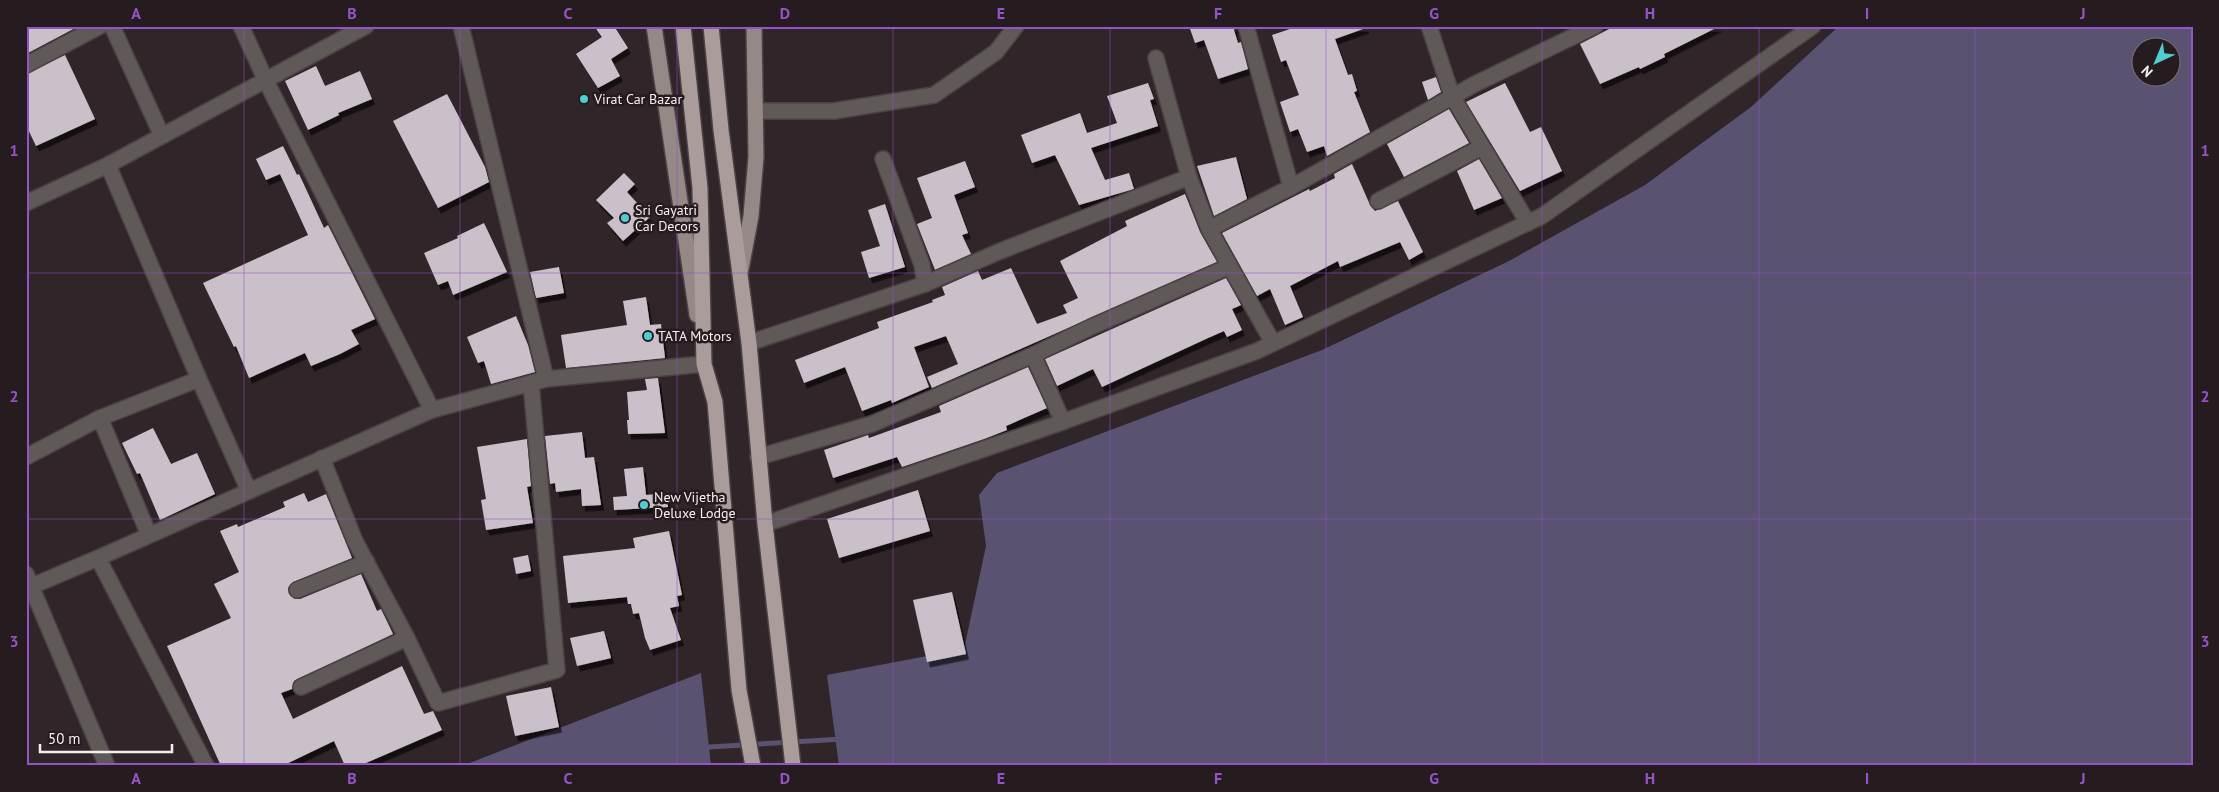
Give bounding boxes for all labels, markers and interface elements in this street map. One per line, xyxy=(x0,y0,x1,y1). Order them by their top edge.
text: A xyxy=(131,3,141,23)
text: B xyxy=(347,3,357,23)
text: C xyxy=(564,3,573,23)
text: D xyxy=(780,3,790,23)
text: E xyxy=(997,3,1005,23)
text: F xyxy=(1214,3,1222,23)
text: G xyxy=(1429,3,1439,23)
text: H xyxy=(1645,3,1655,23)
text: I xyxy=(1865,3,1869,23)
text: J xyxy=(2079,3,2086,23)
north arrow xyxy=(2132,38,2182,88)
text: N xyxy=(2137,62,2157,81)
place label: Virat Car Bazar xyxy=(593,90,682,108)
marker: Virat Car Bazar xyxy=(578,93,590,105)
text: 1 xyxy=(9,140,19,160)
text: 1 xyxy=(2200,140,2210,160)
place label: Sri Gayatri Car Decors xyxy=(635,201,699,235)
marker: Sri Gayatri Car Decors xyxy=(619,212,631,224)
place label: TATA Motors xyxy=(658,327,732,345)
marker: TATA Motors xyxy=(642,330,654,342)
text: 2 xyxy=(9,386,19,406)
text: 2 xyxy=(2200,386,2210,406)
place label: New Vijetha Deluxe Lodge xyxy=(654,488,736,522)
marker: New Vijetha Deluxe Lodge xyxy=(638,499,650,511)
text: 3 xyxy=(9,631,19,651)
text: 3 xyxy=(2200,631,2210,651)
scale bar xyxy=(40,722,172,754)
text: 50 m xyxy=(48,729,81,748)
text: A xyxy=(131,768,141,788)
text: B xyxy=(347,768,357,788)
text: C xyxy=(564,768,573,788)
text: D xyxy=(780,768,790,788)
text: E xyxy=(997,768,1005,788)
text: F xyxy=(1214,768,1222,788)
text: G xyxy=(1429,768,1439,788)
text: H xyxy=(1645,768,1655,788)
text: I xyxy=(1865,768,1869,788)
text: J xyxy=(2079,768,2086,788)

